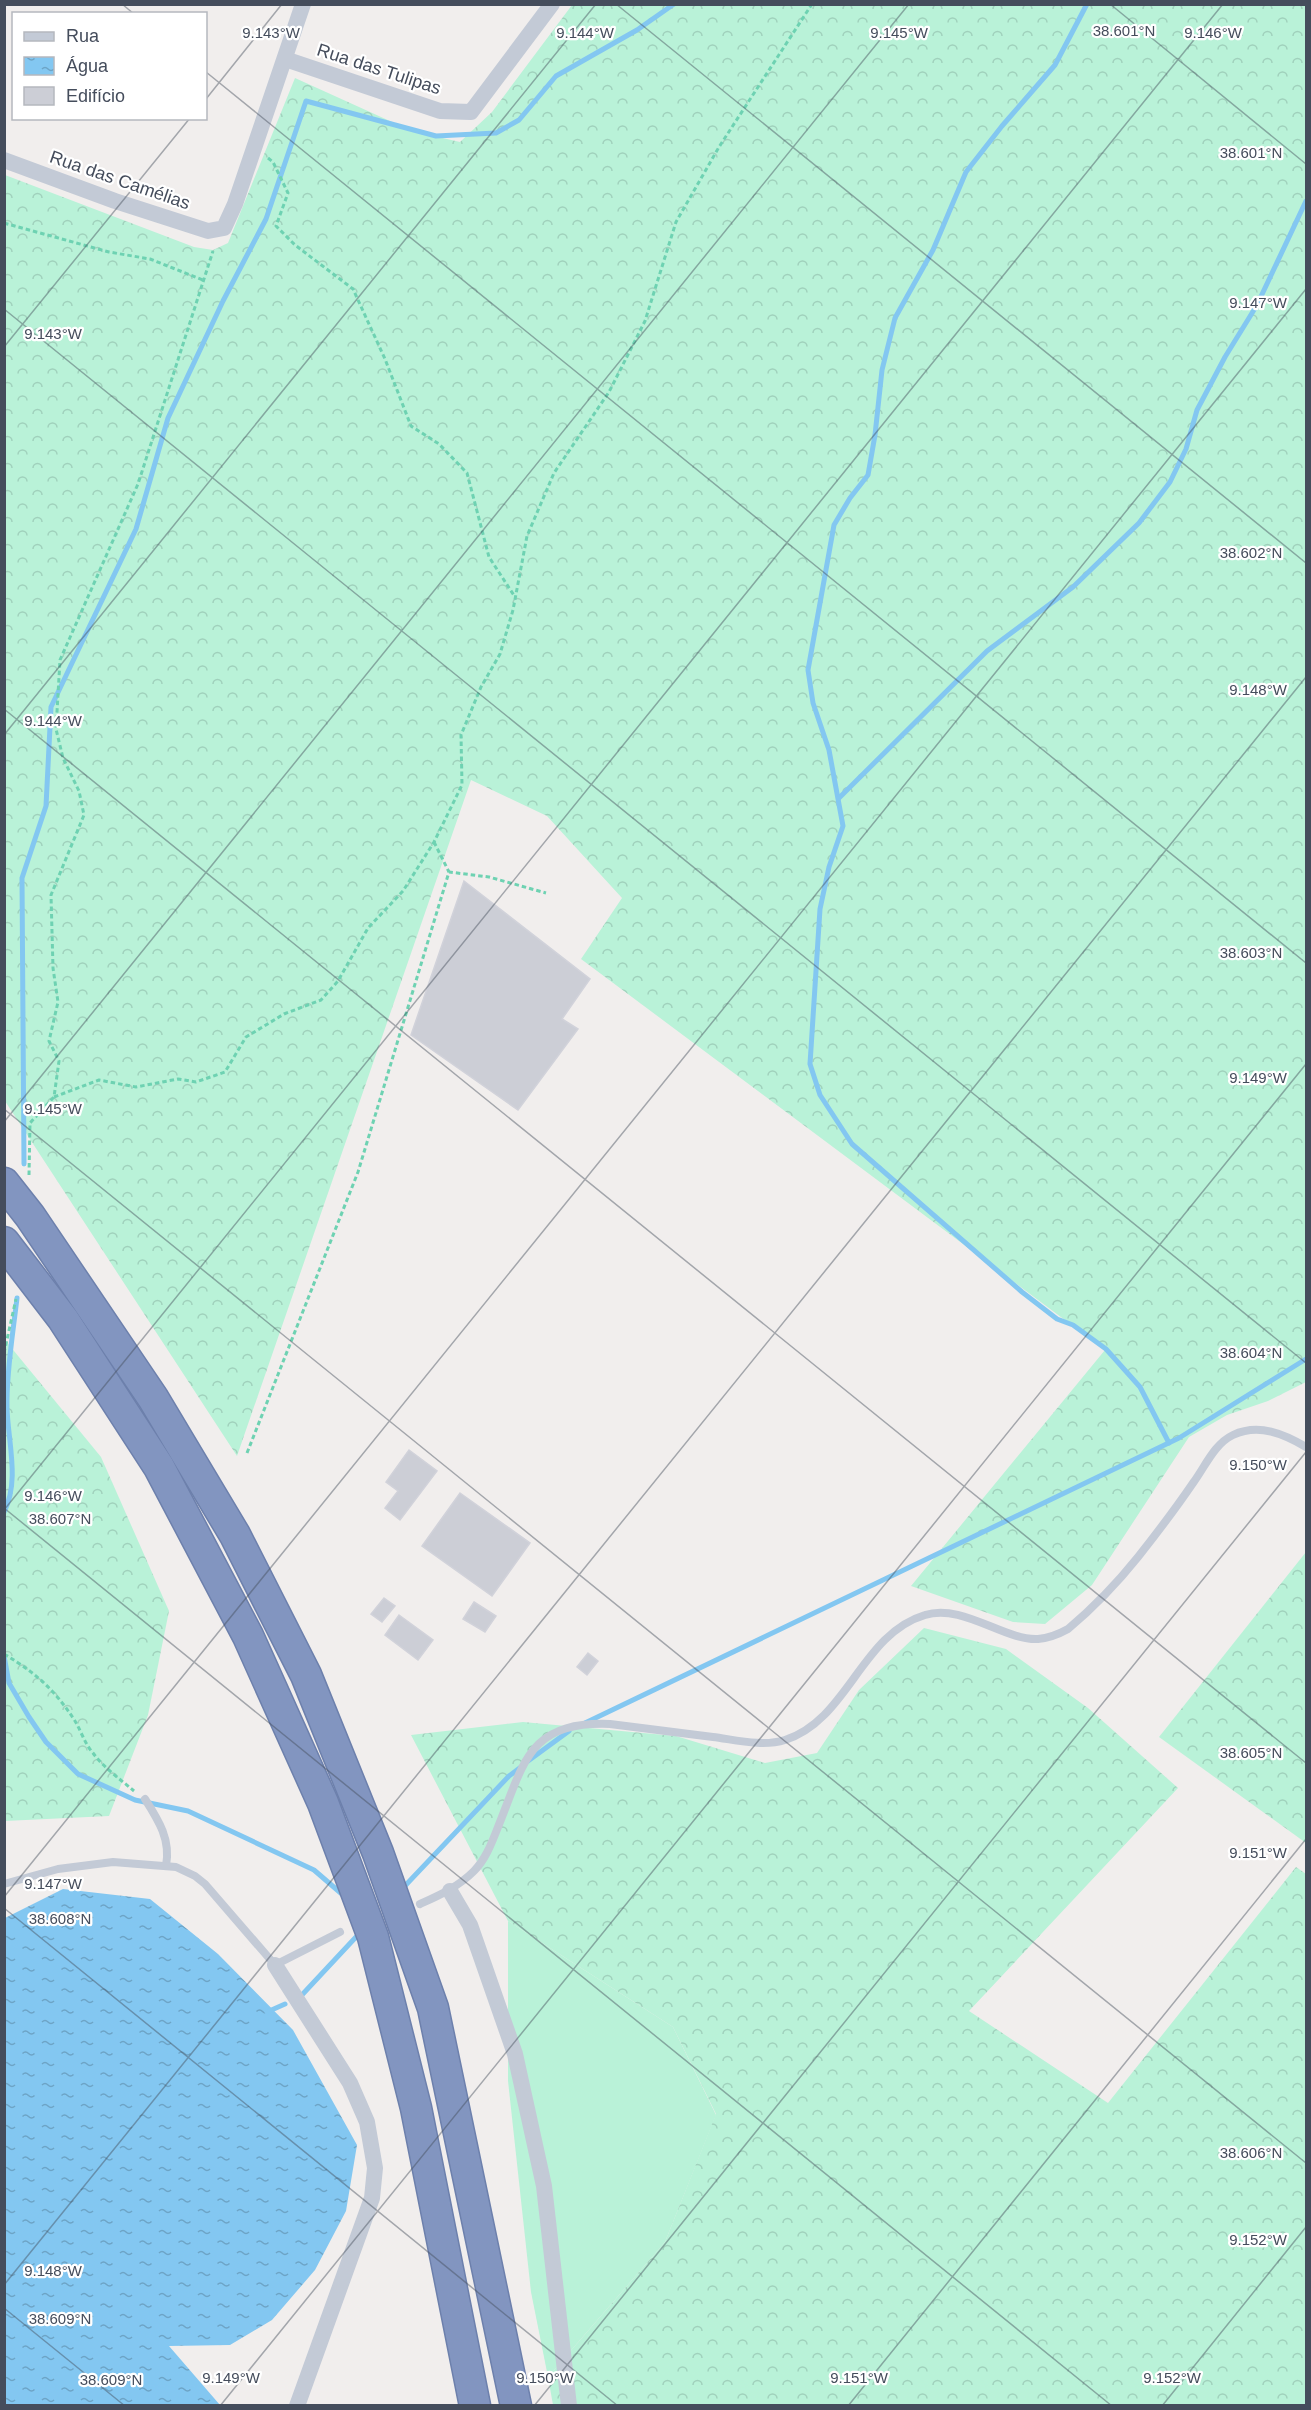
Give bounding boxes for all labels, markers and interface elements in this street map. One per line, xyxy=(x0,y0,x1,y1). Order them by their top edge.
legend xyxy=(12,12,207,120)
text: 38.601°N xyxy=(1093,22,1155,39)
text: 9.143°W xyxy=(242,24,301,41)
text: 9.144°W xyxy=(556,24,615,41)
text: 9.145°W xyxy=(870,24,929,41)
text: 9.146°W xyxy=(1184,24,1243,41)
text: Rua xyxy=(66,26,100,46)
street label: Rua das Tulipas xyxy=(315,40,443,98)
text: Água xyxy=(66,56,109,76)
text: Edifício xyxy=(66,86,125,106)
text: 38.601°N xyxy=(1220,144,1282,161)
street label: Rua das Camélias xyxy=(47,147,193,213)
text: 9.147°W xyxy=(1229,294,1288,311)
text: 9.143°W xyxy=(24,325,83,342)
text: 38.602°N xyxy=(1220,544,1282,561)
text: 9.148°W xyxy=(1229,681,1288,698)
text: 9.144°W xyxy=(24,712,83,729)
text: 38.603°N xyxy=(1220,944,1282,961)
text: 9.149°W xyxy=(1229,1069,1288,1086)
text: 9.145°W xyxy=(24,1100,83,1117)
text: 38.604°N xyxy=(1220,1344,1282,1361)
text: 9.150°W xyxy=(1229,1456,1288,1473)
text: 9.146°W xyxy=(24,1487,83,1504)
text: 38.607°N xyxy=(29,1510,91,1527)
text: 38.605°N xyxy=(1220,1744,1282,1761)
text: 9.151°W xyxy=(1229,1844,1288,1861)
text: 9.147°W xyxy=(24,1875,83,1892)
text: 38.608°N xyxy=(29,1910,91,1927)
text: 38.606°N xyxy=(1220,2144,1282,2161)
text: 9.152°W xyxy=(1229,2231,1288,2248)
text: 9.148°W xyxy=(24,2262,83,2279)
text: 38.609°N xyxy=(29,2310,91,2327)
text: 9.149°W xyxy=(202,2369,261,2386)
text: 9.150°W xyxy=(516,2369,575,2386)
text: 9.151°W xyxy=(830,2369,889,2386)
text: 9.152°W xyxy=(1143,2369,1202,2386)
text: 38.609°N xyxy=(80,2371,142,2388)

